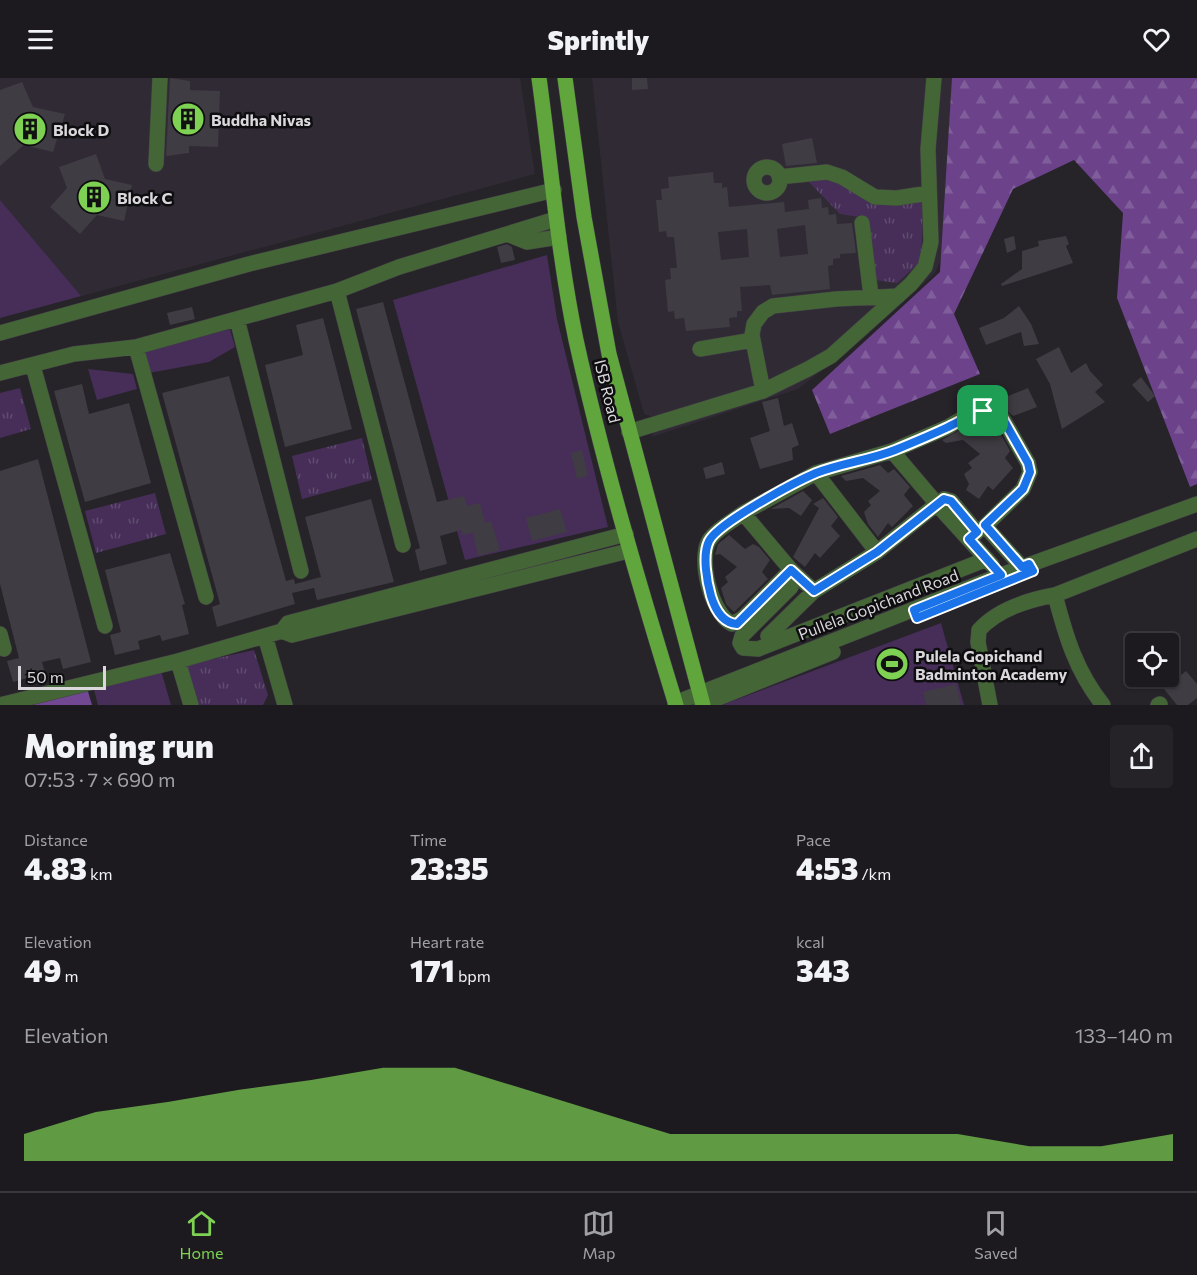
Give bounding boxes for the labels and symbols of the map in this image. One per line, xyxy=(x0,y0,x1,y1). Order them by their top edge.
building icon: Buddha Nivas xyxy=(170,101,206,137)
place label: Buddha Nivas xyxy=(211,110,311,129)
building icon: Block D xyxy=(12,111,48,147)
place label: Block D xyxy=(53,120,110,139)
building icon: Block C xyxy=(76,179,112,215)
place label: Block C xyxy=(117,188,173,207)
street label: ISB Road xyxy=(591,357,625,425)
pin xyxy=(957,385,1008,436)
street label: Pullela Gopichand Road xyxy=(795,565,961,643)
sports icon: Pulela Gopichand Badminton Academy xyxy=(874,646,910,682)
place label: Pulela Gopichand Badminton Academy xyxy=(915,646,1067,683)
scale bar xyxy=(18,663,106,690)

